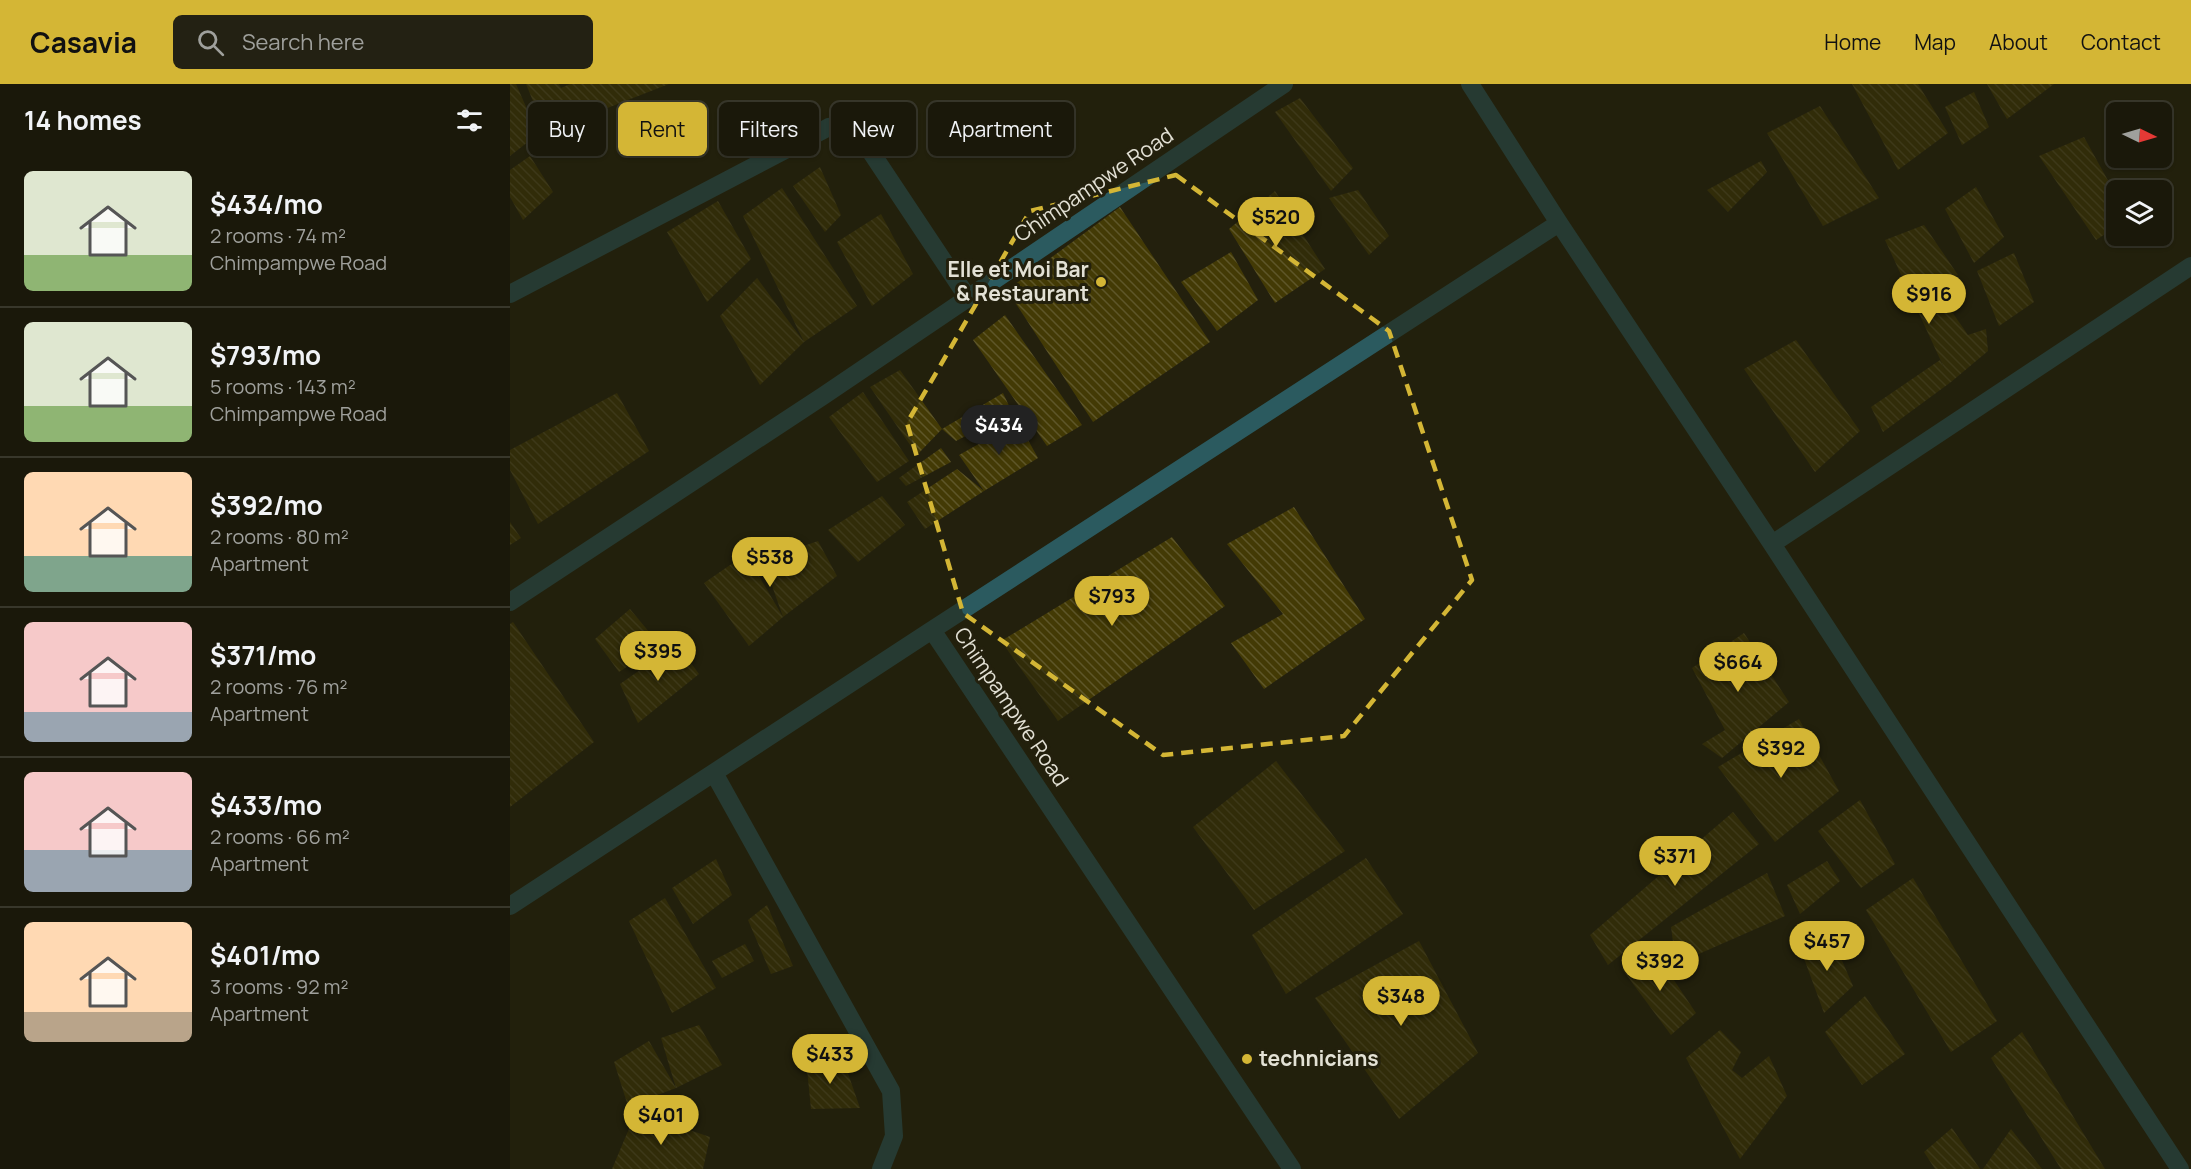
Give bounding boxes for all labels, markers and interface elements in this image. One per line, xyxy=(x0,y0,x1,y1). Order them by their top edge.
search box xyxy=(173,15,593,69)
text: Casavia xyxy=(30,23,137,61)
icon: search xyxy=(194,26,227,59)
text: Search here xyxy=(242,27,364,57)
text: Home xyxy=(1824,28,1881,56)
text: Map xyxy=(1914,28,1956,56)
text: About xyxy=(1989,28,2048,56)
text: Contact xyxy=(2081,28,2161,56)
text: 14 homes xyxy=(24,102,142,138)
chip: Buy xyxy=(528,102,606,156)
chip: Rent xyxy=(618,102,707,156)
chip: Filters xyxy=(719,102,819,156)
chip: New xyxy=(831,102,916,156)
chip: Apartment xyxy=(928,102,1074,156)
north arrow xyxy=(2106,102,2172,168)
map controls xyxy=(2106,102,2172,246)
icon: filters xyxy=(453,104,486,137)
street label: Chimpampwe Road xyxy=(1008,121,1178,248)
button: layers xyxy=(2106,180,2172,246)
text: $434/mo xyxy=(210,186,323,222)
icon: home xyxy=(72,195,144,267)
pin: $520 xyxy=(1240,197,1312,248)
text: $520 xyxy=(1252,203,1300,230)
text: 2 rooms · 74 m² xyxy=(210,222,346,249)
text: Chimpampwe Road xyxy=(210,249,387,276)
place label: Elle et Moi Bar & Restaurant xyxy=(947,255,1089,307)
pin: $916 xyxy=(1893,274,1965,325)
marker: Elle et Moi Bar & Restaurant xyxy=(1094,275,1108,289)
text: $916 xyxy=(1906,280,1952,307)
text: $793/mo xyxy=(210,337,321,373)
icon: home xyxy=(72,346,144,418)
text: 5 rooms · 143 m² xyxy=(210,373,356,400)
text: Chimpampwe Road xyxy=(210,400,387,427)
pin: $434 xyxy=(963,405,1035,456)
text: $434 xyxy=(975,411,1023,438)
text: $392/mo xyxy=(210,487,323,523)
icon: home xyxy=(72,496,144,568)
text: 2 rooms · 80 m² xyxy=(210,523,349,550)
pin: $538 xyxy=(734,537,806,588)
text: $538 xyxy=(746,543,794,570)
text: Apartment xyxy=(210,550,309,577)
pin: $793 xyxy=(1076,576,1148,627)
text: $793 xyxy=(1088,582,1136,609)
street label: Chimpampwe Road xyxy=(948,621,1075,791)
pin: $395 xyxy=(622,631,694,682)
text: $371/mo xyxy=(210,637,316,673)
text: $395 xyxy=(634,637,682,664)
pin: $664 xyxy=(1702,642,1774,693)
icon: home xyxy=(72,646,144,718)
text: $664 xyxy=(1713,648,1763,675)
text: 2 rooms · 76 m² xyxy=(210,673,347,700)
text: Apartment xyxy=(210,700,309,727)
pin: $392 xyxy=(1745,728,1817,779)
text: $392 xyxy=(1757,734,1805,761)
text: $433/mo xyxy=(210,787,322,823)
icon: home xyxy=(72,796,144,868)
text: 2 rooms · 66 m² xyxy=(210,823,350,850)
pin: $371 xyxy=(1639,836,1711,887)
text: $371 xyxy=(1653,842,1697,869)
text: Apartment xyxy=(210,850,309,877)
pin: $457 xyxy=(1791,921,1863,972)
text: $457 xyxy=(1803,927,1851,954)
text: $401/mo xyxy=(210,937,320,973)
pin: $392 xyxy=(1624,941,1696,992)
icon: home xyxy=(72,946,144,1018)
text: $392 xyxy=(1636,947,1684,974)
text: 3 rooms · 92 m² xyxy=(210,973,349,1000)
pin: $348 xyxy=(1365,976,1437,1027)
text: $348 xyxy=(1377,982,1425,1009)
text: Apartment xyxy=(210,1000,309,1027)
pin: $433 xyxy=(794,1034,866,1085)
text: $433 xyxy=(806,1040,854,1067)
place label: technicians xyxy=(1259,1044,1379,1072)
marker: technicians xyxy=(1240,1052,1254,1066)
pin: $401 xyxy=(625,1095,697,1146)
text: $401 xyxy=(638,1101,684,1128)

